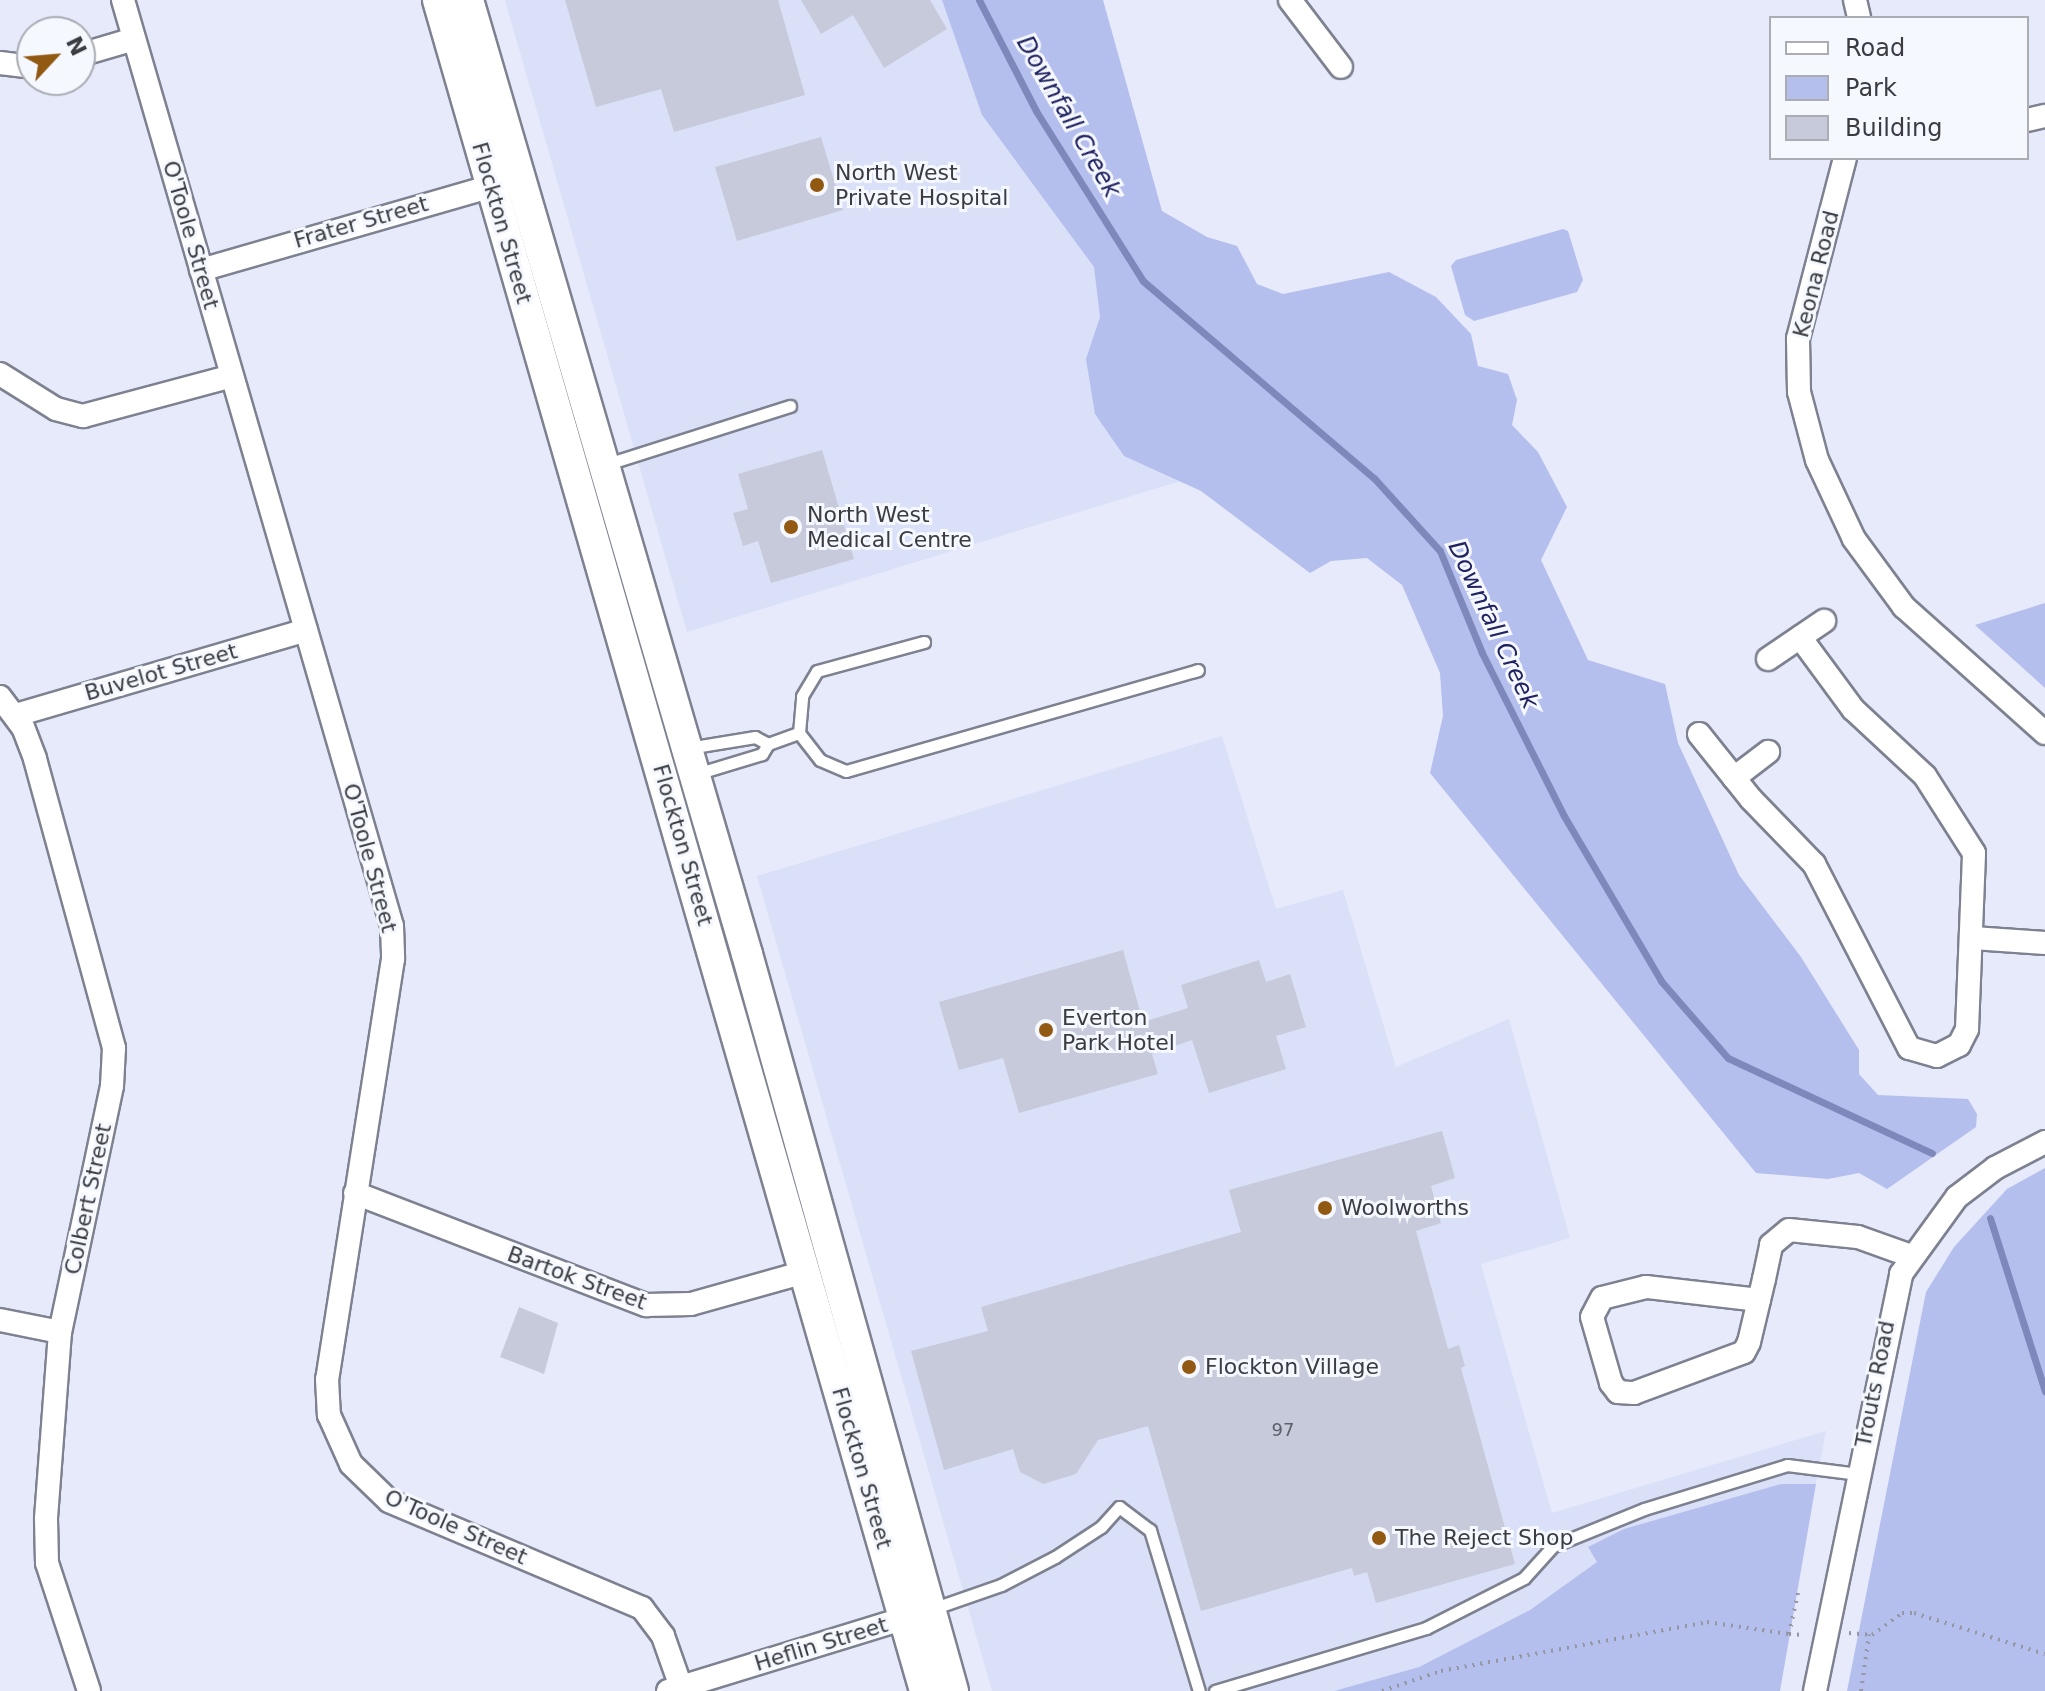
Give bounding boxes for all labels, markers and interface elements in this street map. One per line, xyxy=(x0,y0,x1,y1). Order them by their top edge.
north arrow xyxy=(16,16,96,96)
legend xyxy=(1769,16,2029,160)
water label: Downfall Creek xyxy=(1010,31,1126,203)
text: N xyxy=(61,32,91,60)
text: Road xyxy=(1845,34,1905,62)
text: Park xyxy=(1845,74,1897,102)
text: Building xyxy=(1845,114,1942,142)
street label: Flockton Street xyxy=(466,139,538,307)
street label: O'Toole Street xyxy=(157,158,225,312)
place label: North West Private Hospital xyxy=(835,159,1008,210)
marker: North West Private Hospital xyxy=(806,174,828,196)
street label: Frater Street xyxy=(291,190,431,254)
street label: Keona Road xyxy=(1787,208,1845,340)
place label: North West Medical Centre xyxy=(807,501,972,552)
marker: North West Medical Centre xyxy=(782,518,800,536)
water label: Downfall Creek xyxy=(1441,536,1545,714)
street label: Buvelot Street xyxy=(82,638,240,706)
street label: Flockton Street xyxy=(647,761,719,929)
street label: O'Toole Street xyxy=(337,780,403,936)
place label: Everton Park Hotel xyxy=(1062,1004,1175,1056)
marker: Everton Park Hotel xyxy=(1037,1021,1055,1039)
street label: Colbert Street xyxy=(59,1121,117,1277)
place label: Woolworths xyxy=(1341,1195,1469,1221)
marker: Woolworths xyxy=(1316,1199,1334,1217)
street label: Bartok Street xyxy=(504,1241,650,1315)
street label: Trouts Road xyxy=(1850,1318,1900,1450)
place label: Flockton Village xyxy=(1205,1354,1379,1380)
marker: Flockton Village xyxy=(1180,1358,1198,1376)
street label: Flockton Street xyxy=(826,1384,898,1552)
house number: 97 xyxy=(1272,1419,1294,1441)
street label: O'Toole Street xyxy=(381,1484,531,1570)
place label: The Reject Shop xyxy=(1395,1525,1573,1551)
marker: The Reject Shop xyxy=(1370,1529,1388,1547)
street label: Heflin Street xyxy=(751,1611,891,1677)

